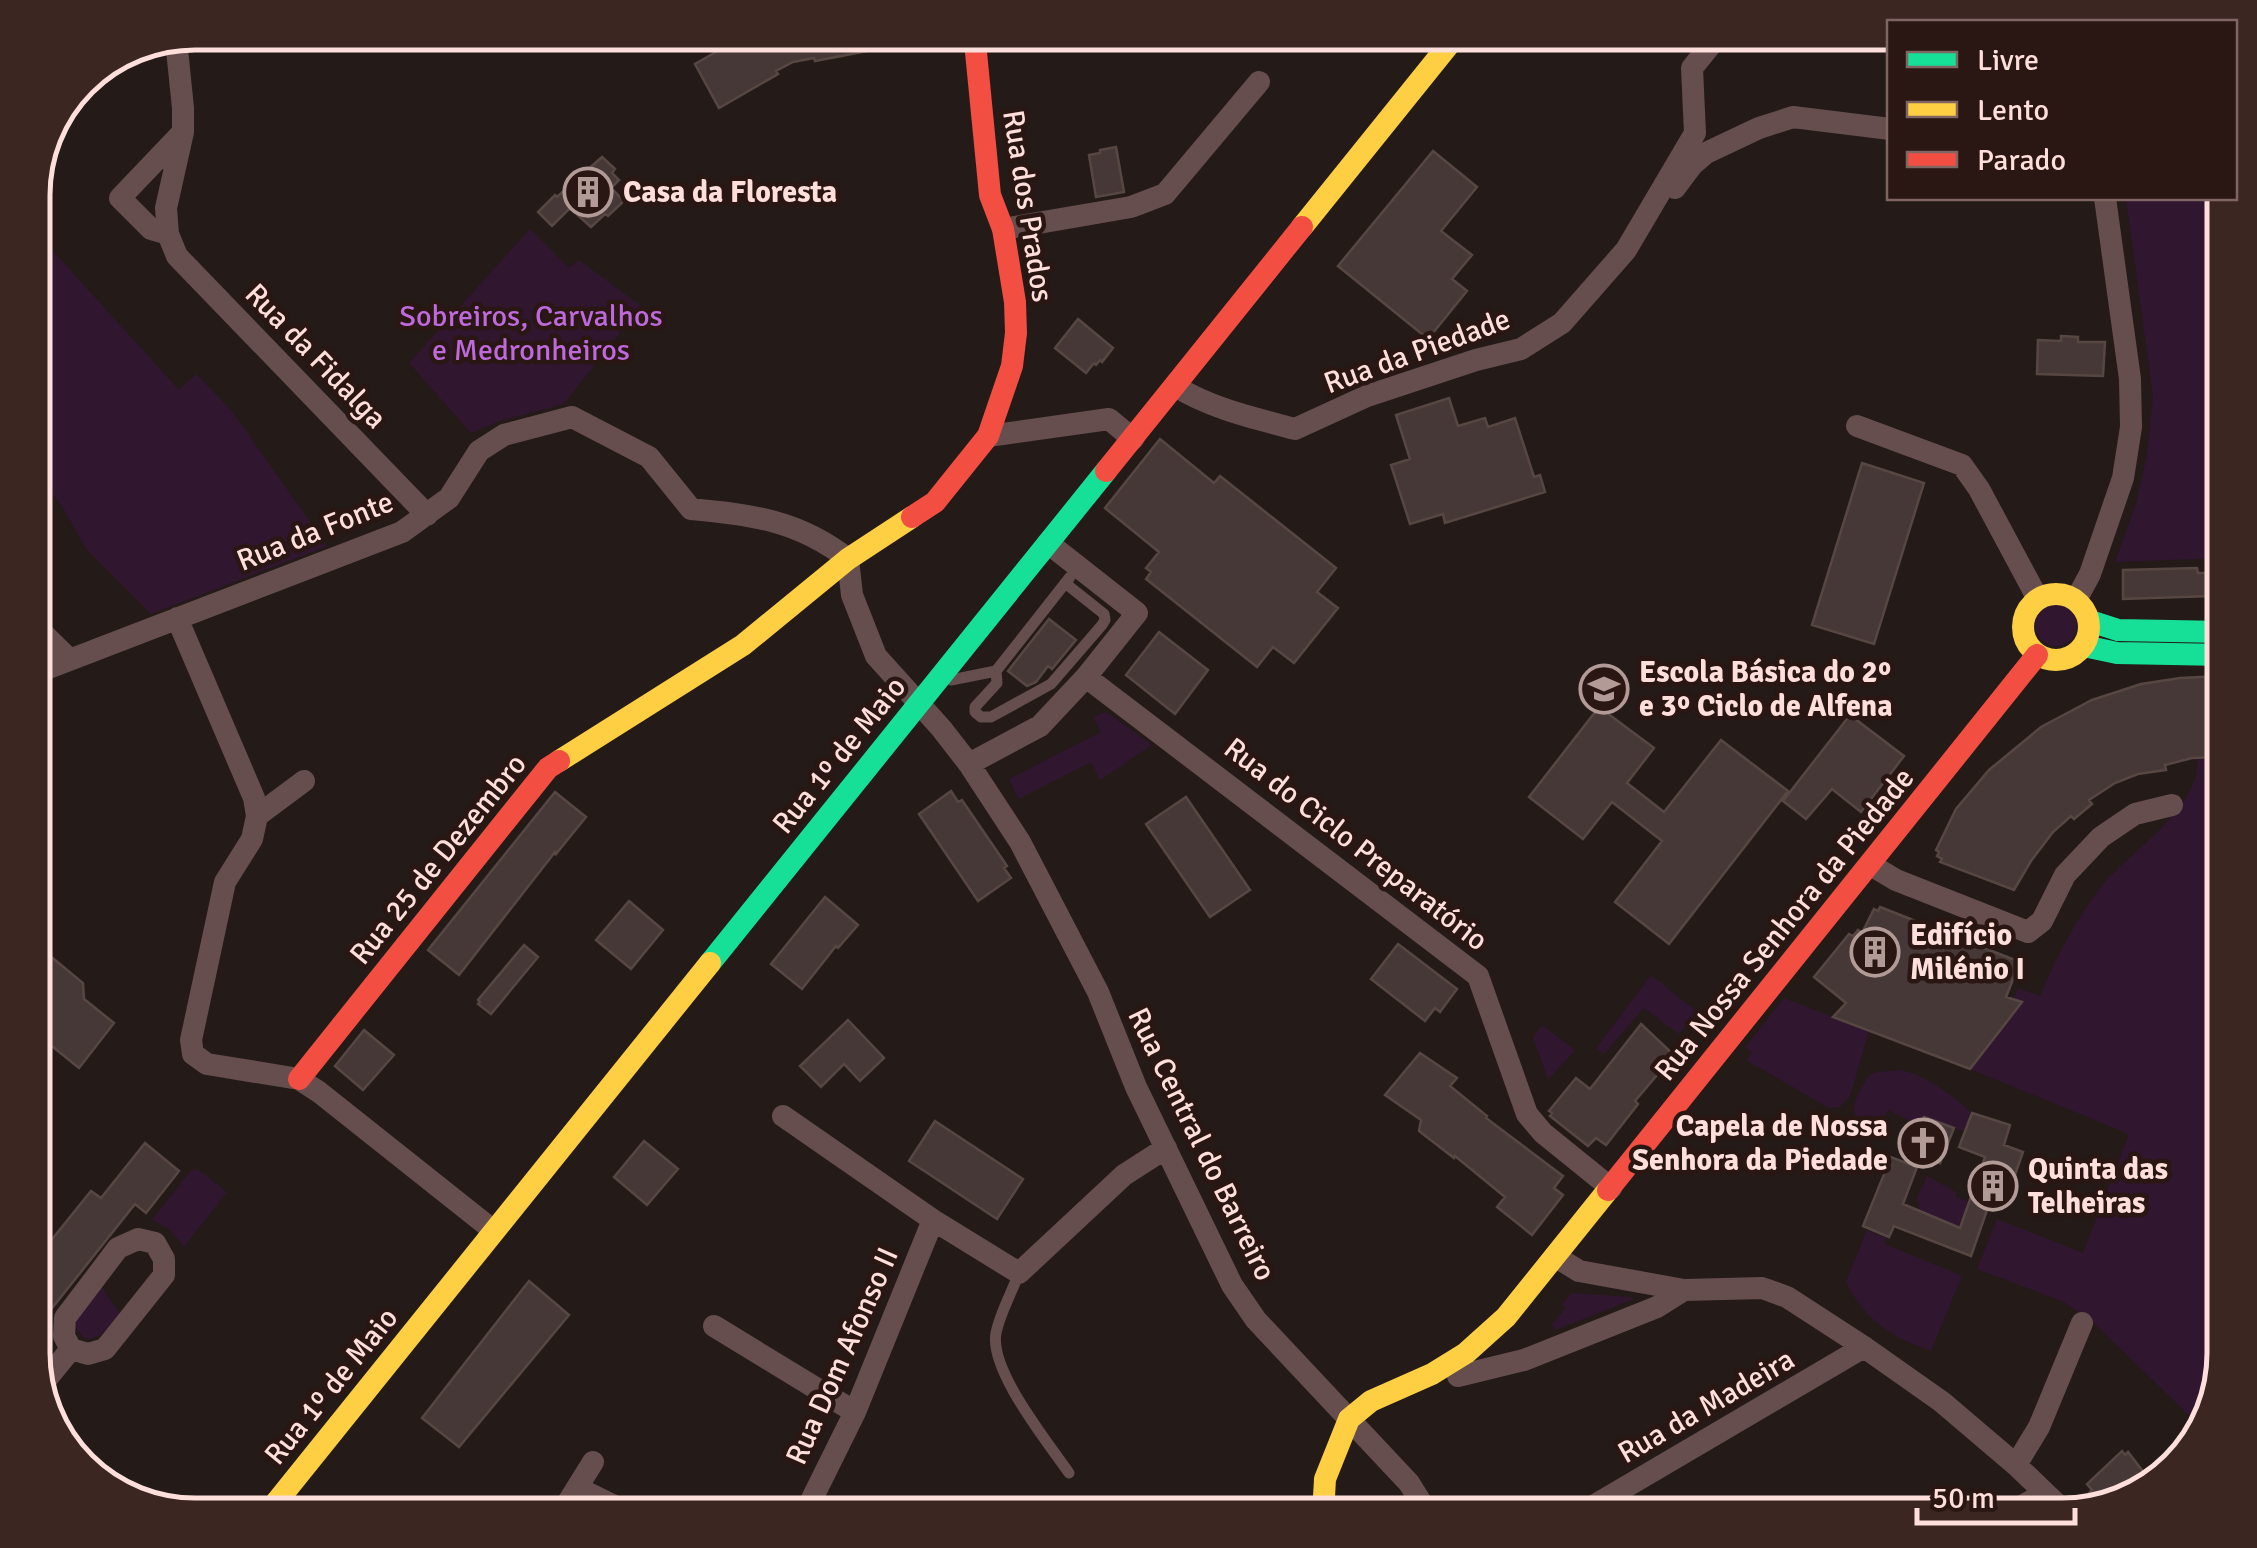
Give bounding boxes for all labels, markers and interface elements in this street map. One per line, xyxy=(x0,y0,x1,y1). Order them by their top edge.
legend xyxy=(1887,20,2237,200)
text: Livre xyxy=(1977,42,2039,79)
text: Lento xyxy=(1977,92,2049,129)
street label: Rua dos Prados xyxy=(994,107,1061,305)
text: Parado xyxy=(1977,142,2066,179)
building icon: Casa da Floresta xyxy=(562,166,614,218)
place label: Casa da Floresta xyxy=(623,174,837,211)
street label: Rua da Fidalga xyxy=(237,276,394,437)
park label: Sobreiros, Carvalhos e Medronheiros xyxy=(399,298,663,369)
street label: Rua da Piedade xyxy=(1319,301,1515,402)
street label: Rua da Fonte xyxy=(232,483,399,580)
place label: Escola Básica do 2º e 3º Ciclo de Alfena xyxy=(1639,654,1893,725)
school or university icon: Escola Básica do 2º e 3º Ciclo de Alfena xyxy=(1578,663,1630,715)
street label: Rua 1º de Maio xyxy=(765,669,914,841)
street label: Rua do Ciclo Preparatório xyxy=(1216,730,1495,959)
street label: Rua 25 de Dezembro xyxy=(342,747,535,972)
street label: Rua Nossa Senhora da Piedade xyxy=(1647,760,1922,1088)
place label: Edifício Milénio I xyxy=(1910,917,2025,988)
building icon: Edifício Milénio I xyxy=(1849,926,1901,978)
street label: Rua Central do Barreiro xyxy=(1119,1002,1284,1287)
place label: Capela de Nossa Senhora da Piedade xyxy=(1632,1108,1888,1179)
church icon: Capela de Nossa Senhora da Piedade xyxy=(1897,1117,1949,1169)
place label: Quinta das Telheiras xyxy=(2028,1151,2168,1222)
building icon: Quinta das Telheiras xyxy=(1967,1160,2019,1212)
street label: Rua Dom Afonso II xyxy=(778,1242,907,1470)
street label: Rua 1º de Maio xyxy=(257,1300,406,1472)
street label: Rua da Madeira xyxy=(1611,1341,1801,1472)
scale bar xyxy=(1917,1463,2074,1525)
text: 50 m xyxy=(1932,1480,1995,1517)

